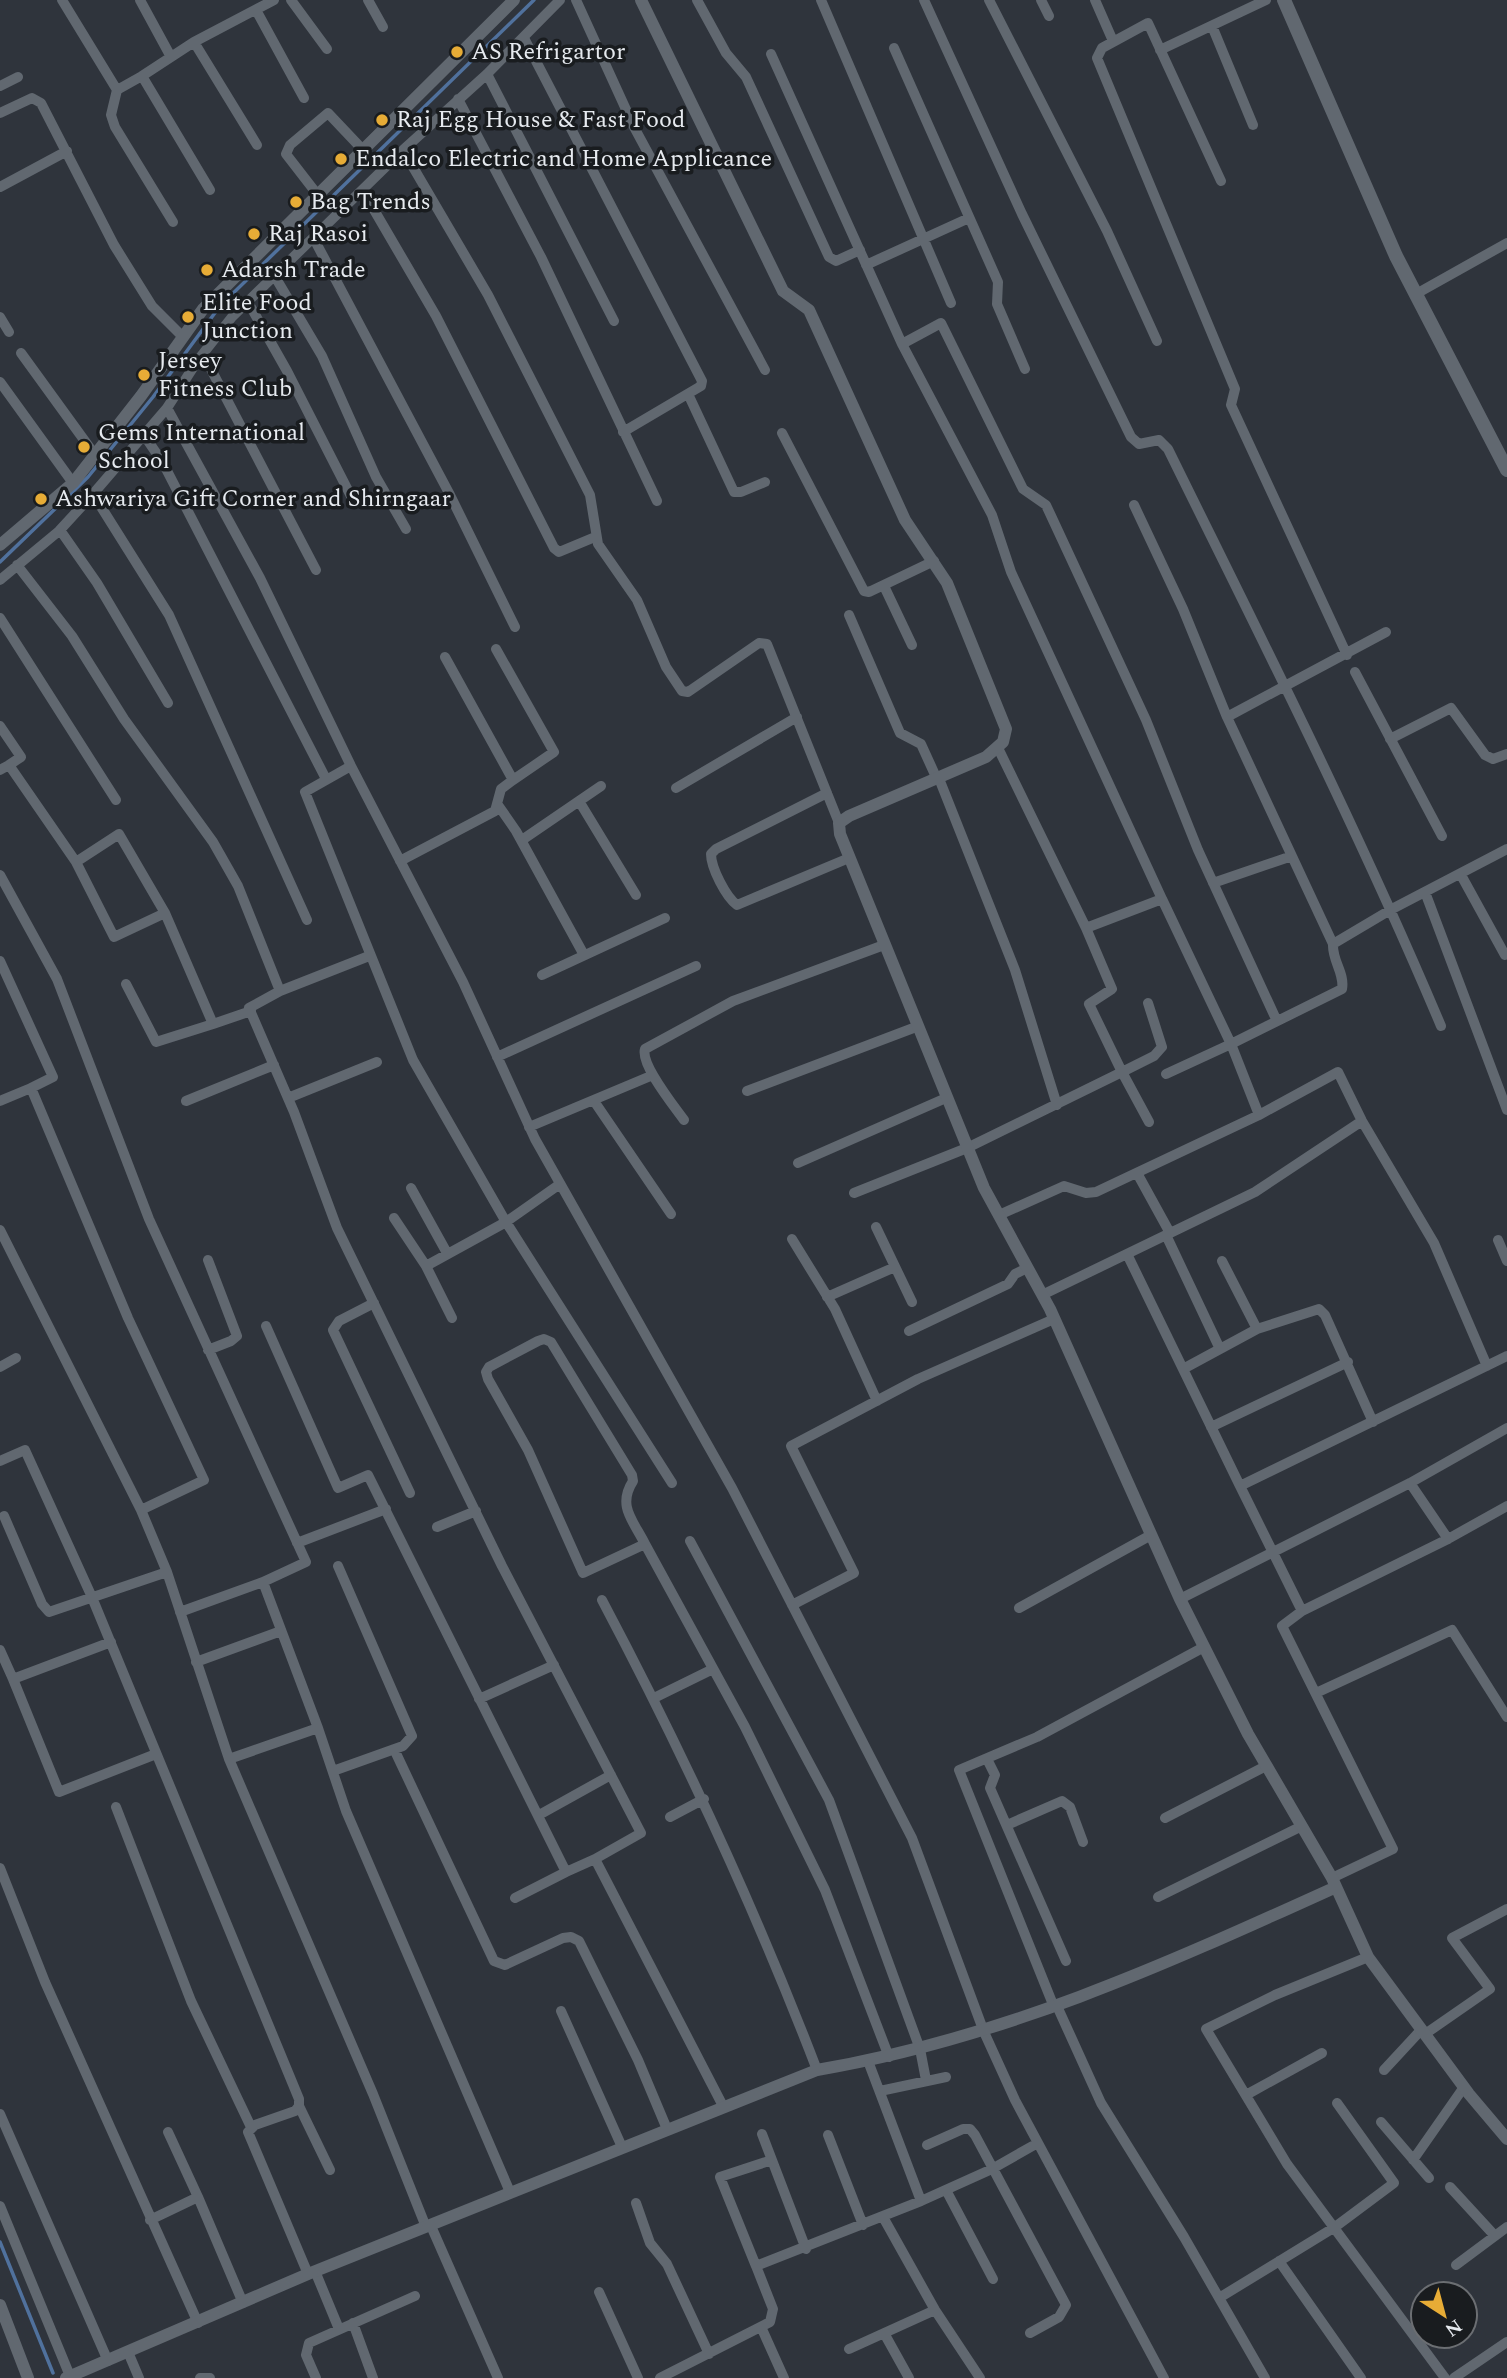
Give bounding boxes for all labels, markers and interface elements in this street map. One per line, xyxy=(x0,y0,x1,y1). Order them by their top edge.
place label: AS Refrigartor xyxy=(471,34,626,70)
marker: AS Refrigartor xyxy=(449,44,465,60)
place label: Raj Egg House & Fast Food xyxy=(396,102,686,138)
marker: Raj Egg House & Fast Food xyxy=(374,112,390,128)
place label: Endalco Electric and Home Applicance xyxy=(355,141,772,177)
marker: Endalco Electric and Home Applicance xyxy=(333,151,349,167)
place label: Bag Trends xyxy=(310,184,431,220)
marker: Bag Trends xyxy=(288,194,304,210)
place label: Raj Rasoi xyxy=(268,216,368,252)
marker: Raj Rasoi xyxy=(246,226,262,242)
place label: Adarsh Trade xyxy=(221,252,366,288)
marker: Adarsh Trade xyxy=(199,262,215,278)
place label: Elite Food Junction xyxy=(202,285,312,349)
marker: Elite Food Junction xyxy=(180,309,196,325)
place label: Jersey Fitness Club xyxy=(158,343,292,407)
marker: Jersey Fitness Club xyxy=(136,367,152,383)
place label: Gems International School xyxy=(98,415,305,479)
marker: Gems International School xyxy=(76,439,92,455)
place label: Ashwariya Gift Corner and Shirngaar xyxy=(55,481,451,517)
marker: Ashwariya Gift Corner and Shirngaar xyxy=(33,491,49,507)
north arrow xyxy=(1409,2280,1479,2350)
text: N xyxy=(1438,2311,1468,2344)

